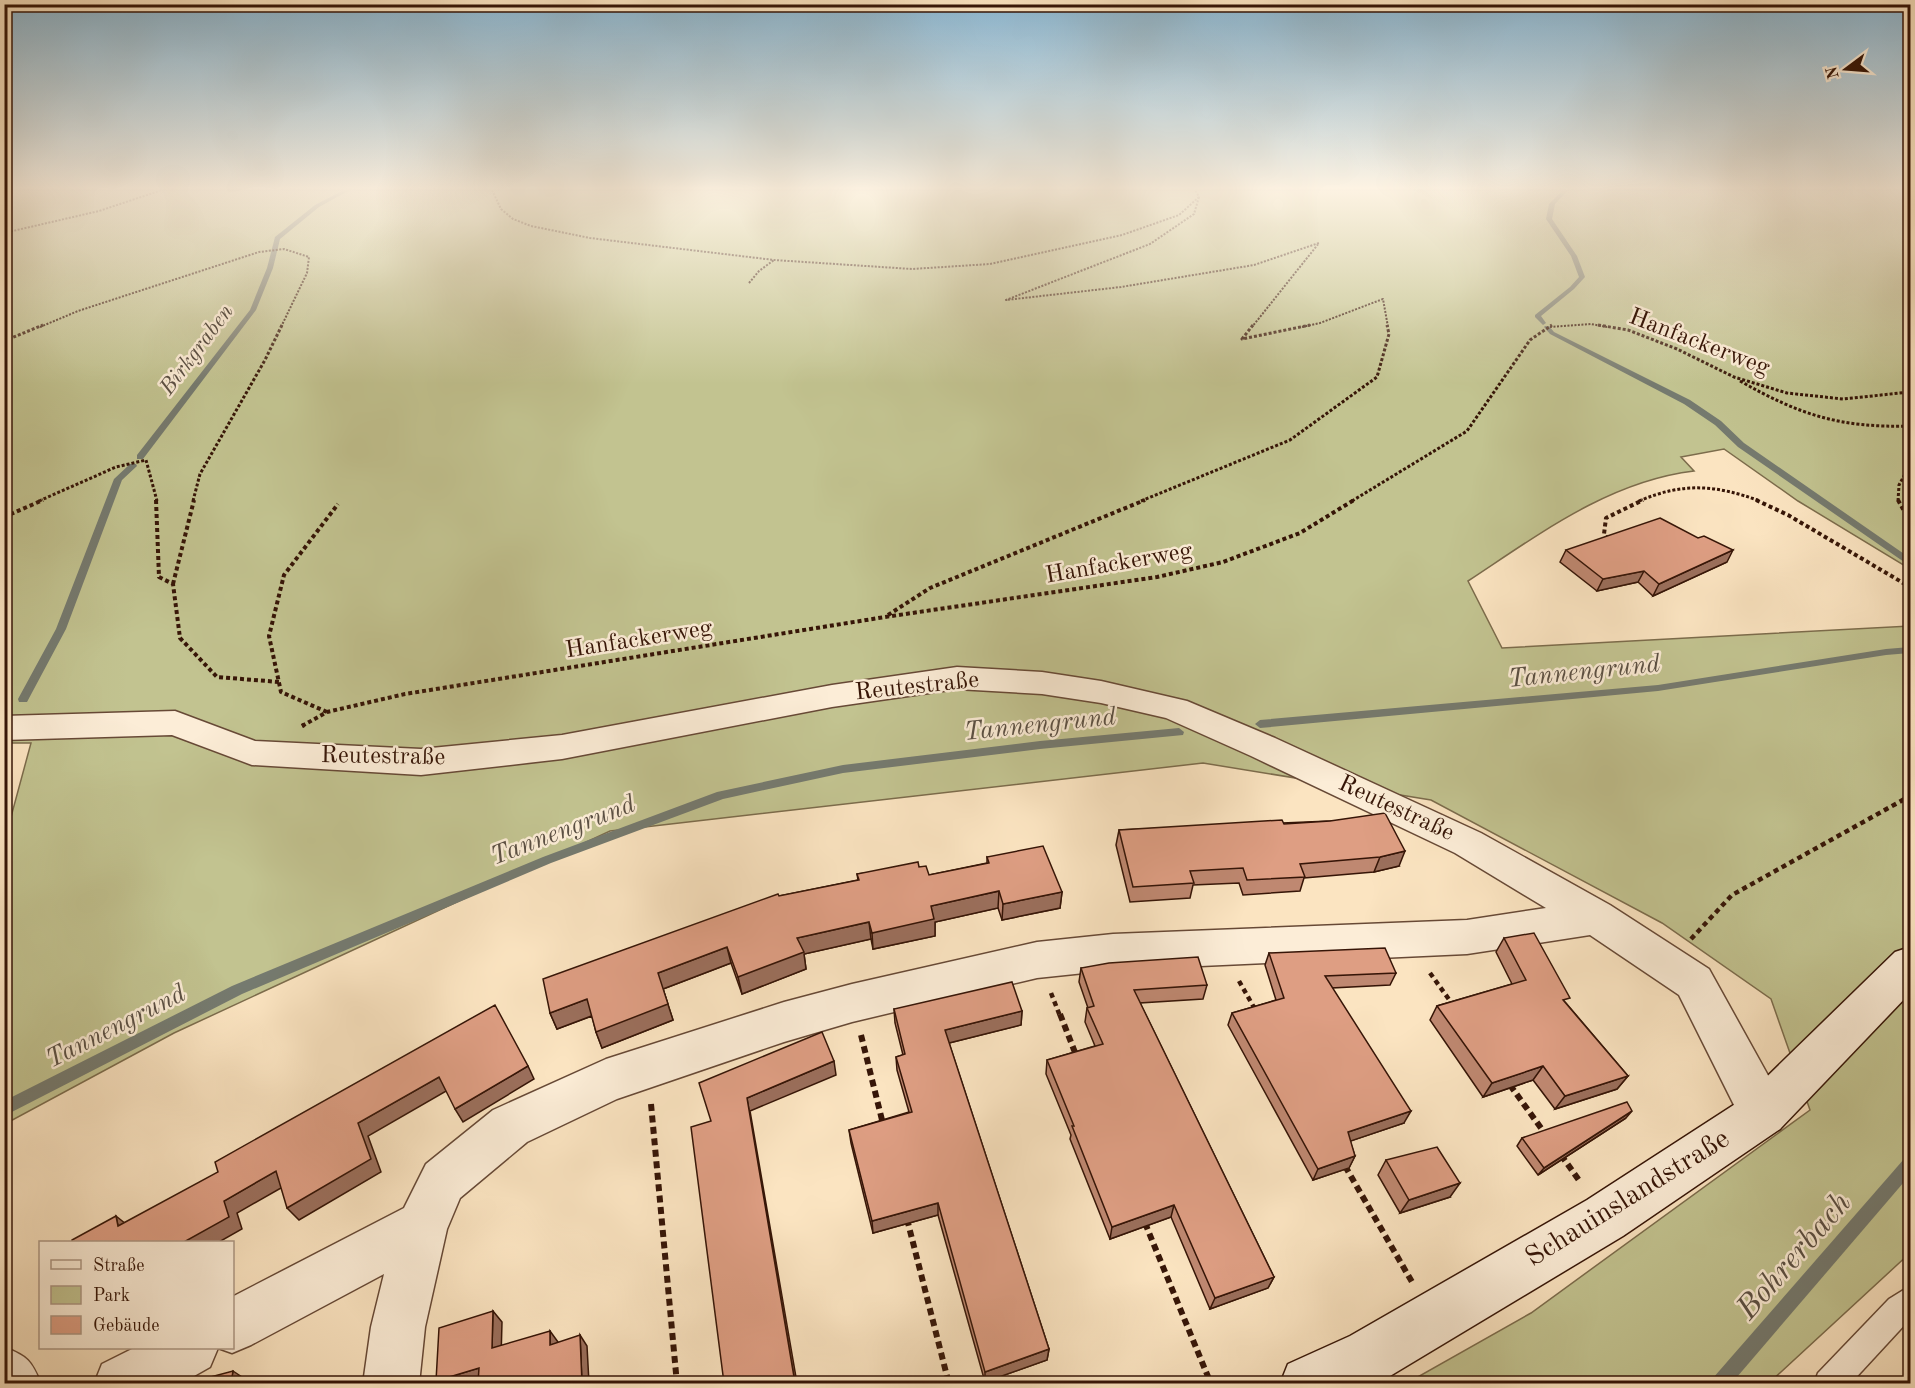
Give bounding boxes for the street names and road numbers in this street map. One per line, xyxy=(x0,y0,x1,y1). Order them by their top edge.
street label: Hanfackerweg xyxy=(1625,305,1773,381)
street label: Hanfackerweg xyxy=(1044,539,1194,589)
street label: Hanfackerweg xyxy=(564,617,714,663)
street label: Reutestraße xyxy=(854,669,980,705)
street label: Reutestraße xyxy=(320,744,446,770)
street label: Reutestraße xyxy=(1334,772,1458,846)
street label: Schauinslandstraße xyxy=(1521,1125,1735,1273)

